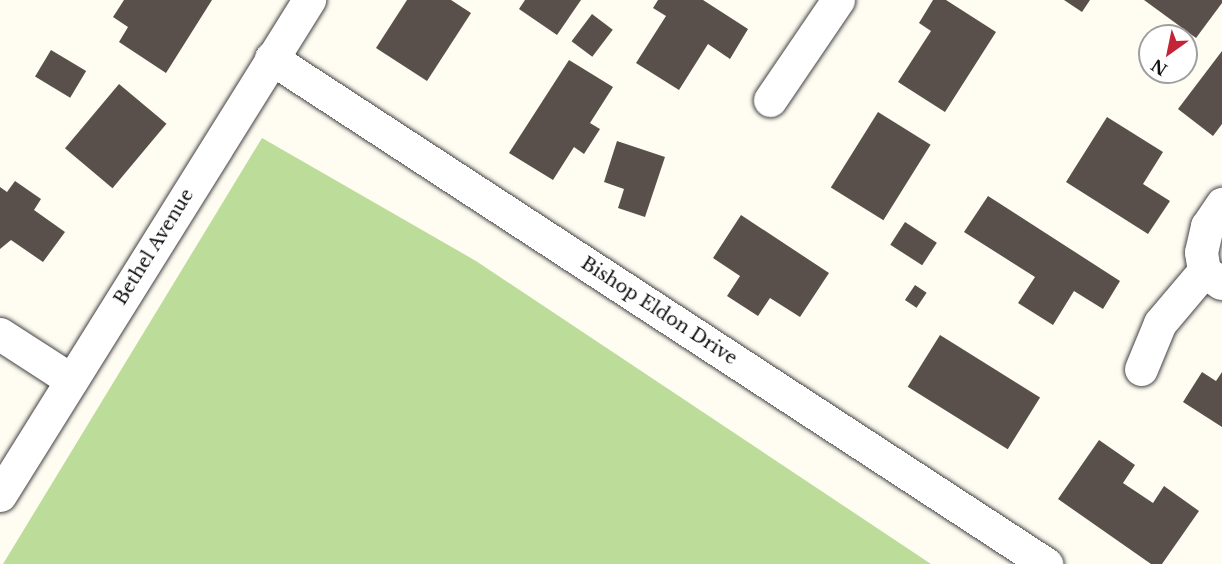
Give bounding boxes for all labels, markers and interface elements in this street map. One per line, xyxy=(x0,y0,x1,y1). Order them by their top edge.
north arrow xyxy=(1138,24,1198,84)
text: N xyxy=(1148,55,1171,80)
street label: Bethel Avenue xyxy=(110,185,198,309)
street label: Bishop Eldon Drive xyxy=(577,253,741,369)

